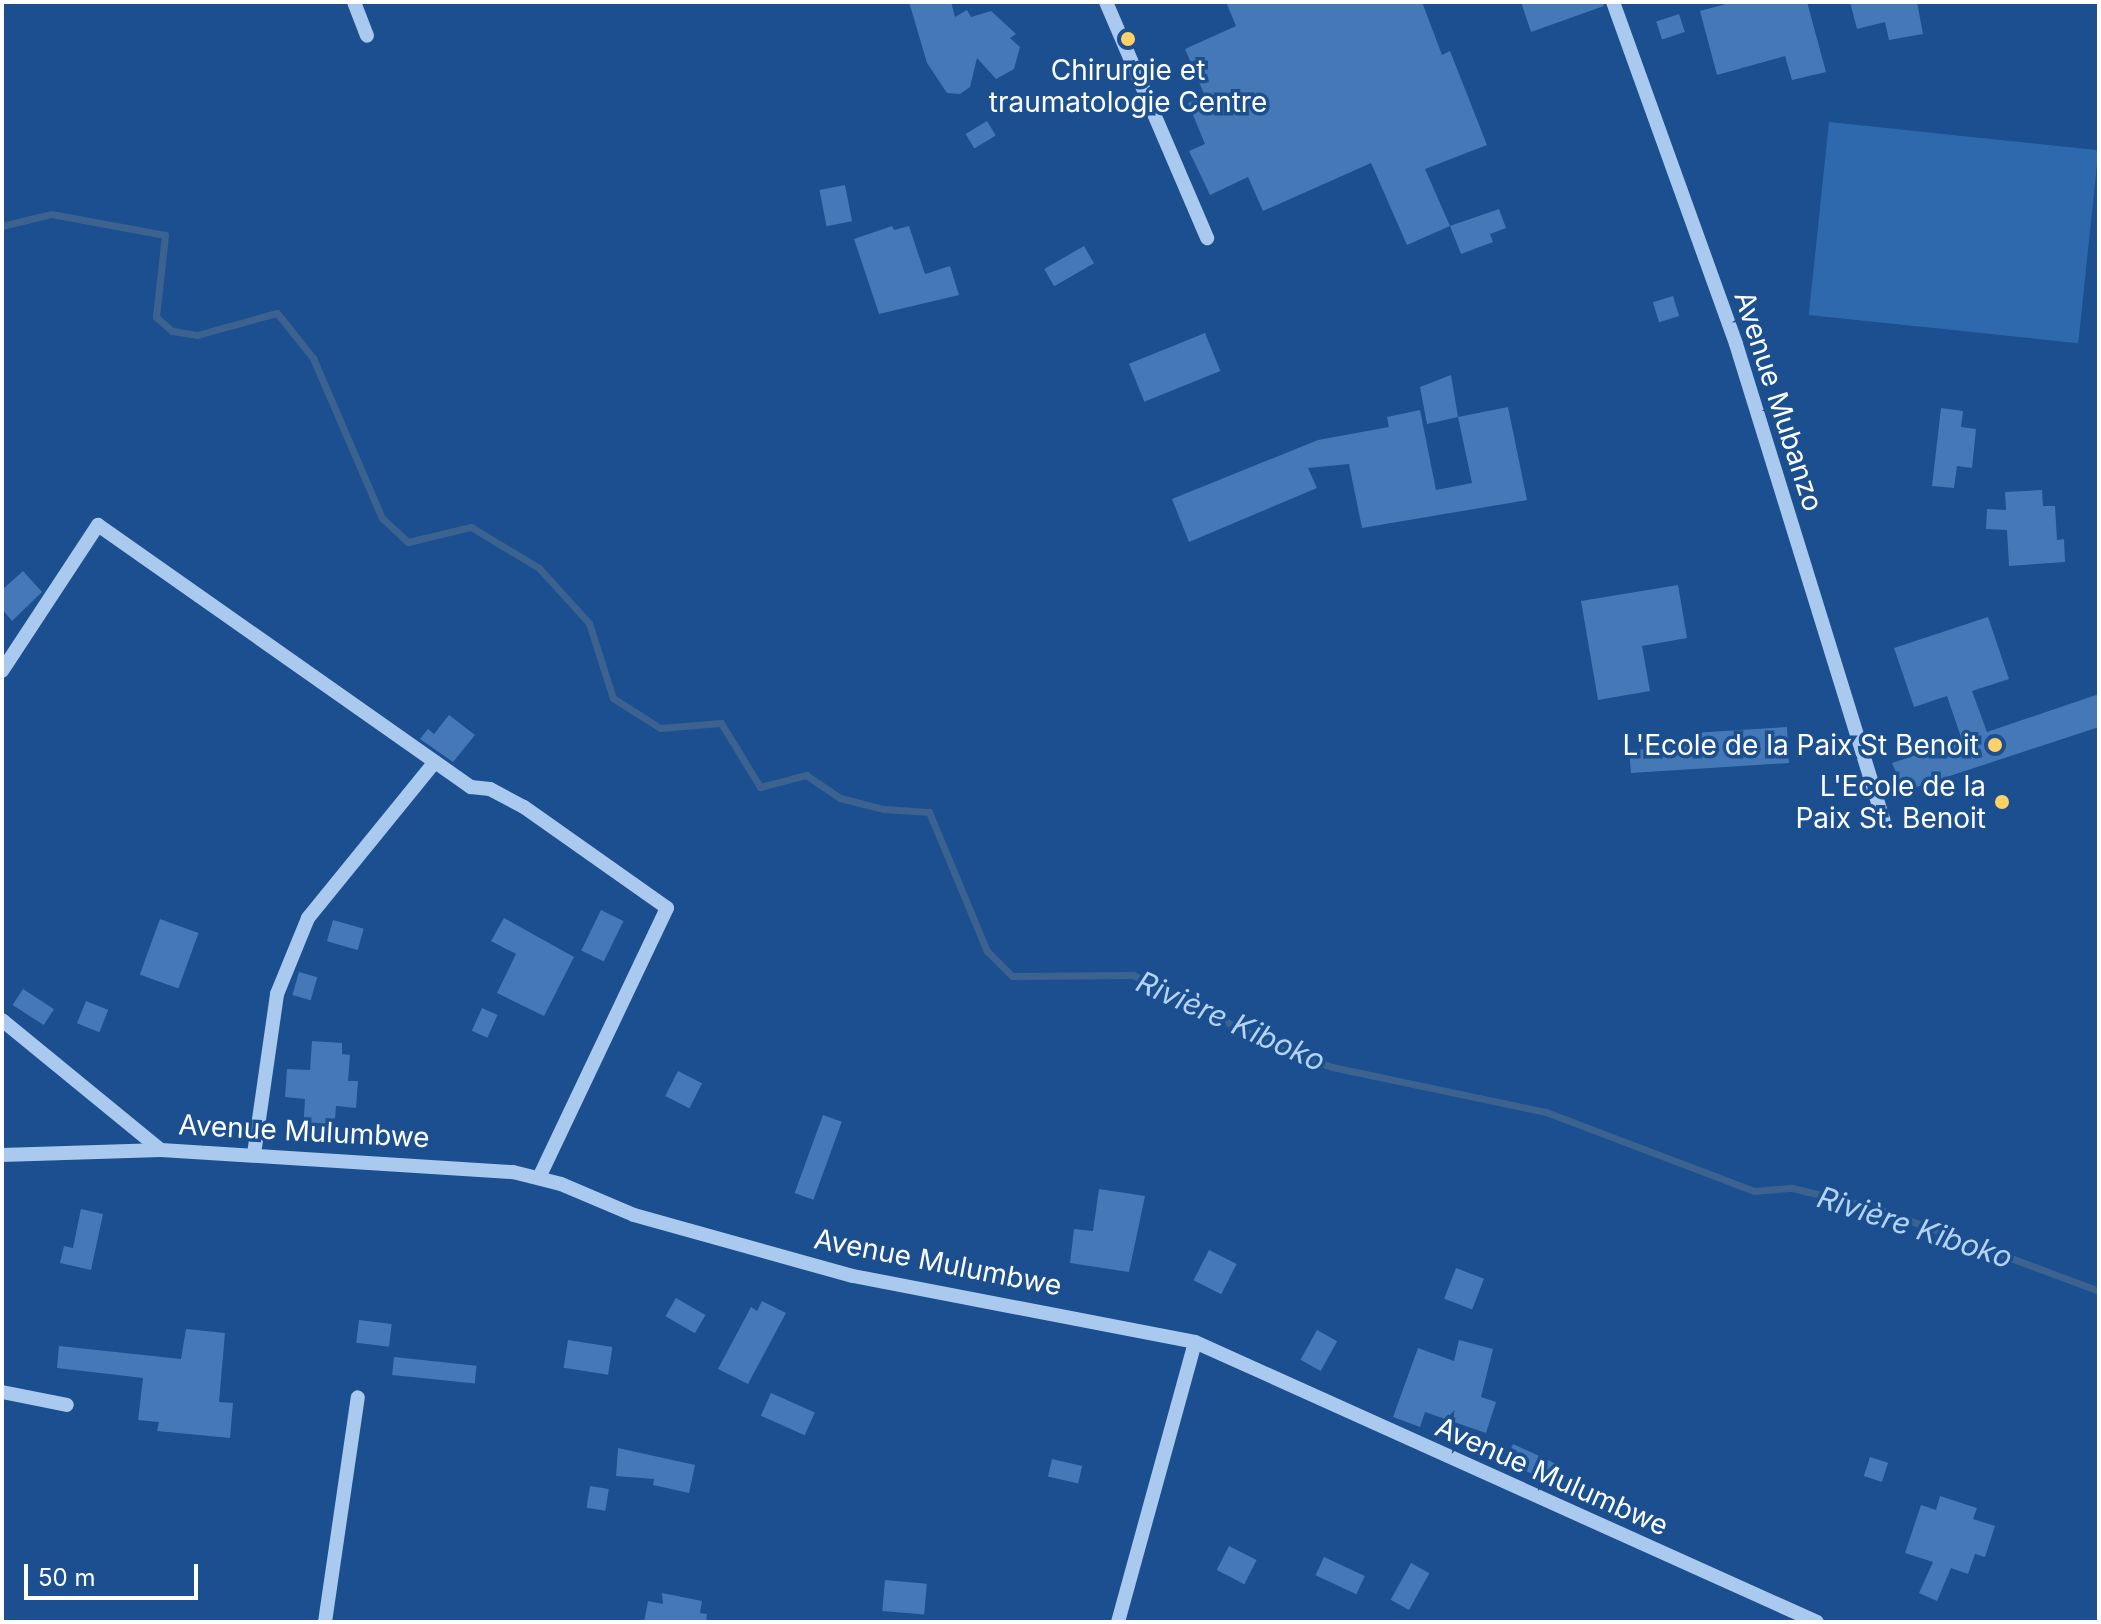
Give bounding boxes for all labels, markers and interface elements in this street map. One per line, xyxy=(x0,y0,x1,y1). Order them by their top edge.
marker: Chirurgie et traumatologie Centre xyxy=(1117,28,1139,50)
place label: Chirurgie et traumatologie Centre xyxy=(989,53,1267,119)
street label: Avenue Mubanzo xyxy=(1728,287,1830,515)
place label: L'Ecole de la Paix St Benoit xyxy=(1623,728,1979,762)
marker: L'Ecole de la Paix St Benoit xyxy=(1986,736,2004,754)
place label: L'Ecole de la Paix St. Benoit xyxy=(1795,769,1986,835)
marker: L'Ecole de la Paix St. Benoit xyxy=(1993,793,2011,811)
water label: Rivière Kiboko xyxy=(1131,963,1331,1079)
street label: Avenue Mulumbwe xyxy=(178,1108,430,1154)
water label: Rivière Kiboko xyxy=(1813,1179,2017,1275)
street label: Avenue Mulumbwe xyxy=(811,1222,1065,1302)
street label: Avenue Mulumbwe xyxy=(1430,1410,1674,1542)
scale bar xyxy=(28,1548,202,1598)
text: 50 m xyxy=(38,1563,96,1592)

